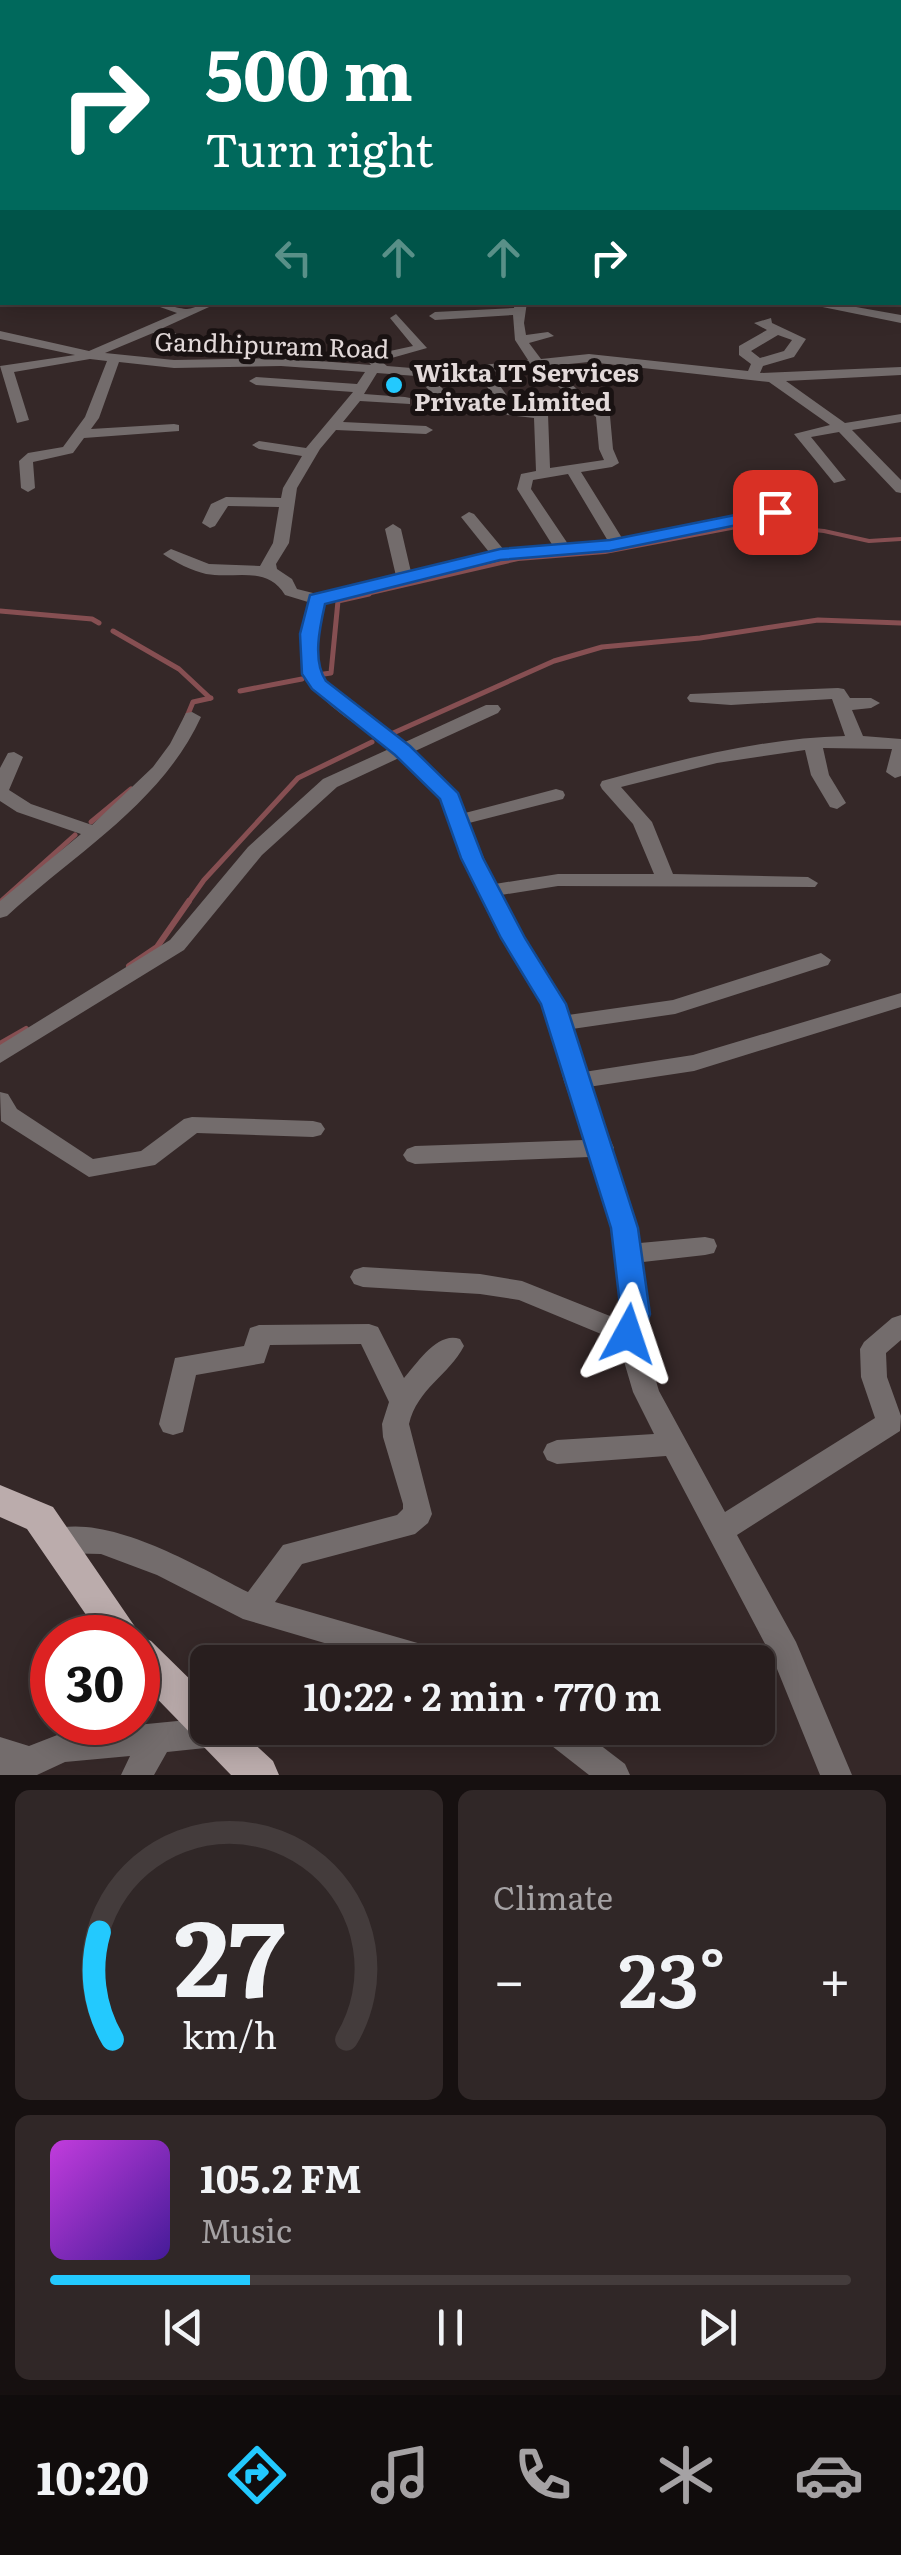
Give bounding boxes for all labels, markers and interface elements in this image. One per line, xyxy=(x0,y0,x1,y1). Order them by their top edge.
text: 500 m xyxy=(205,19,413,123)
icon: right xyxy=(40,40,170,170)
text: Turn right xyxy=(205,114,433,181)
icon: left xyxy=(266,230,321,285)
icon: ahead xyxy=(371,230,426,285)
icon: ahead xyxy=(476,230,531,285)
icon: right xyxy=(581,230,636,285)
street label: Gandhipuram Road xyxy=(154,321,390,367)
place label: Wikta IT Services Private Limited xyxy=(414,353,639,419)
marker: Wikta IT Services Private Limited xyxy=(383,374,405,396)
pin xyxy=(733,470,818,555)
icon: arrive xyxy=(748,485,803,540)
position arrow xyxy=(576,1282,680,1386)
speed limit sign: 30 xyxy=(30,1615,160,1745)
text: 10:22 · 2 min · 770 m xyxy=(303,1666,662,1723)
text: Climate xyxy=(493,1872,613,1920)
text: 27 xyxy=(173,1875,285,2029)
text: 23° xyxy=(618,1920,726,2031)
text: − xyxy=(493,1936,525,2018)
text: + xyxy=(819,1936,851,2018)
text: km/h xyxy=(181,2007,277,2060)
text: 105.2 FM xyxy=(200,2148,362,2205)
text: Music xyxy=(200,2205,292,2253)
icon: previous xyxy=(156,2300,211,2355)
icon: pause xyxy=(423,2300,478,2355)
icon: next xyxy=(690,2300,745,2355)
icon: directions xyxy=(222,2440,292,2510)
icon: music xyxy=(365,2440,435,2510)
icon: phone xyxy=(508,2440,578,2510)
icon: climate xyxy=(651,2440,721,2510)
icon: car xyxy=(794,2440,864,2510)
text: 10:20 xyxy=(37,2442,149,2509)

